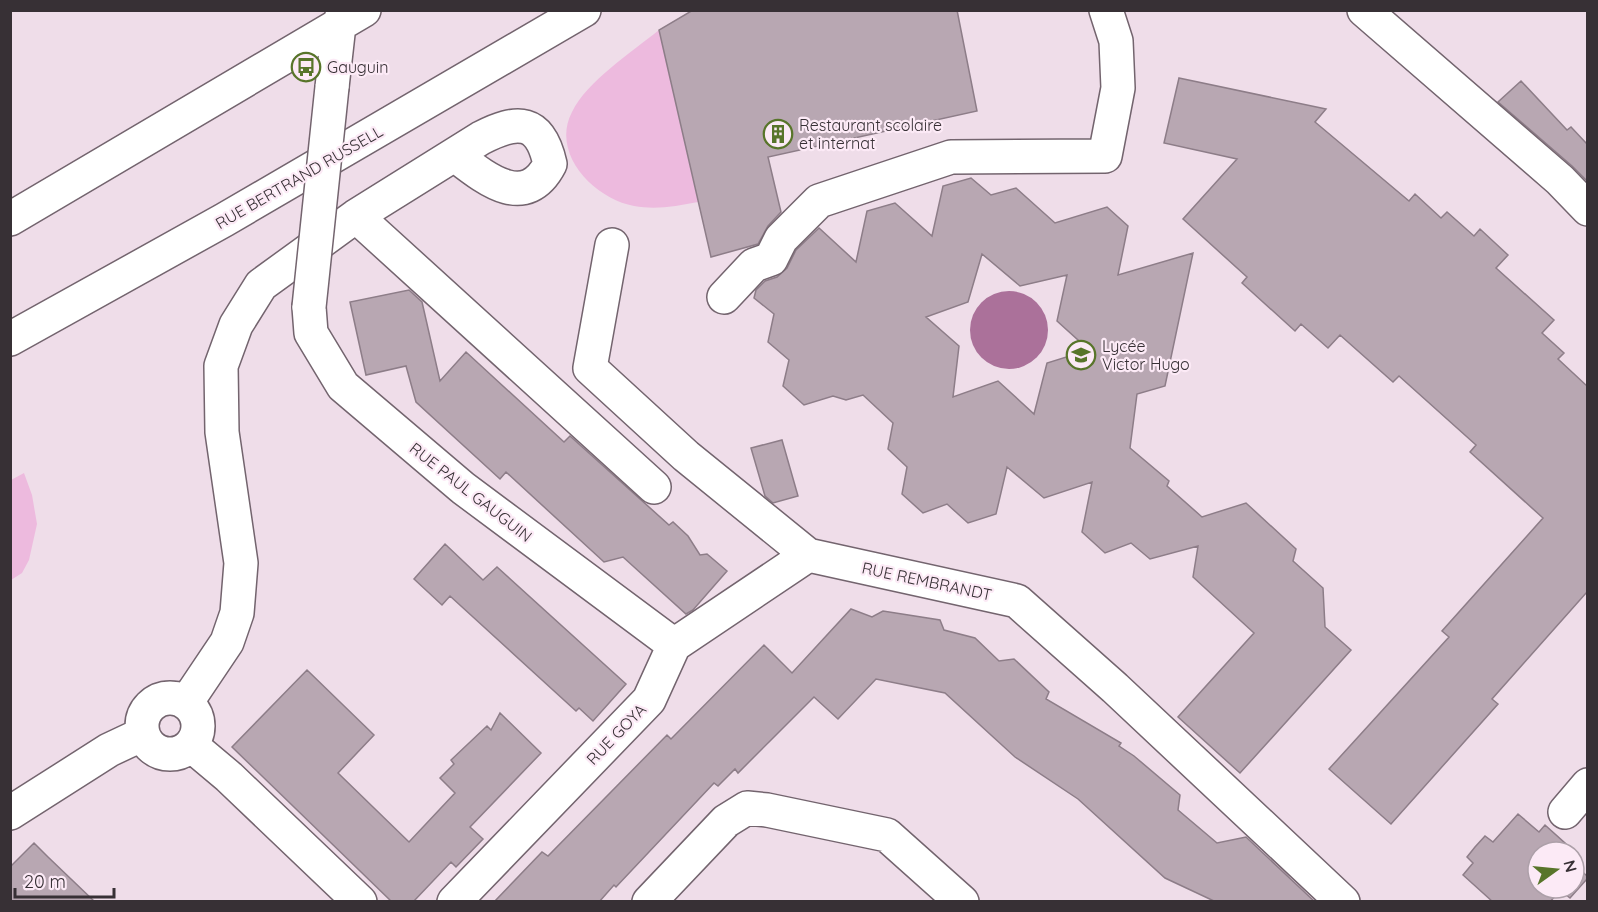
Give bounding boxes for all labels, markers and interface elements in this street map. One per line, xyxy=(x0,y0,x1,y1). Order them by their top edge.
bus stop icon: Gauguin xyxy=(290,51,322,83)
place label: Gauguin xyxy=(327,57,388,77)
place label: Restaurant scolaire et internat xyxy=(799,115,942,153)
building icon: Restaurant scolaire et internat xyxy=(762,118,794,150)
street label: RUE BERTRAND RUSSELL xyxy=(212,121,387,233)
place label: Lycée Victor Hugo xyxy=(1102,336,1190,374)
school or university icon: Lycée Victor Hugo xyxy=(1065,339,1097,371)
street label: RUE PAUL GAUGUIN xyxy=(406,438,536,546)
street label: RUE REMBRANDT xyxy=(860,557,994,605)
street label: RUE GOYA xyxy=(582,699,650,769)
north arrow xyxy=(1526,840,1586,900)
text: N xyxy=(1559,858,1582,874)
scale bar xyxy=(15,861,114,899)
text: 20 m xyxy=(24,870,66,893)

